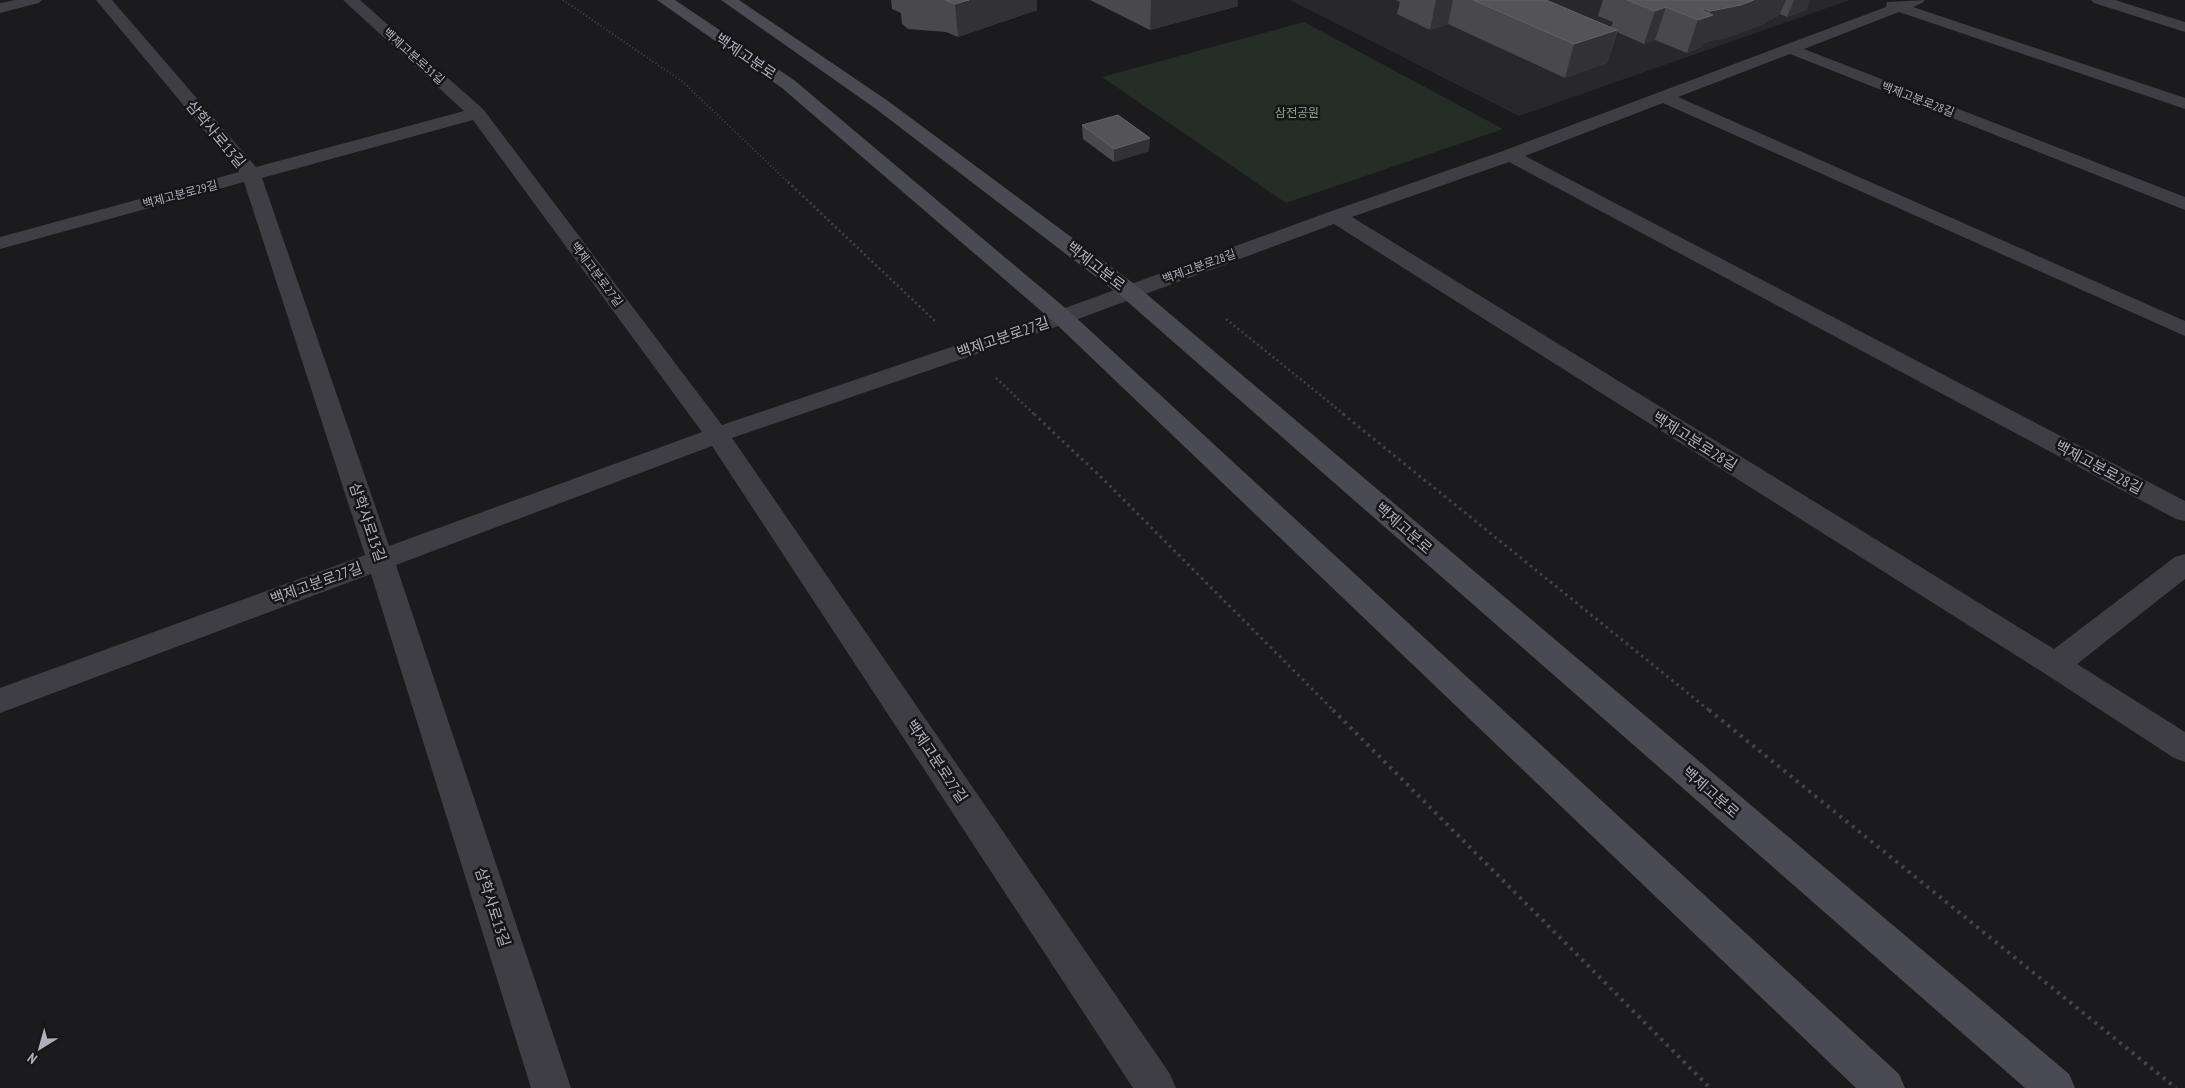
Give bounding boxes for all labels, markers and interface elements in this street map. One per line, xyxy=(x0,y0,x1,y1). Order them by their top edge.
street label: 백제고분로31길 xyxy=(380,25,448,87)
street label: 백제고분로 xyxy=(712,29,780,83)
street label: 백제고분로28길 xyxy=(1879,78,1957,120)
street label: 삼학사로13길 xyxy=(182,96,250,172)
park label: 삼전공원 xyxy=(1275,105,1319,120)
street label: 백제고분로29길 xyxy=(141,177,219,211)
street label: 백제고분로 xyxy=(1063,237,1129,295)
street label: 백제고분로27길 xyxy=(568,239,626,309)
street label: 백제고분로28길 xyxy=(1160,246,1238,286)
street label: 백제고분로27길 xyxy=(954,312,1052,362)
street label: 백제고분로28길 xyxy=(1649,407,1741,475)
street label: 백제고분로28길 xyxy=(2052,436,2146,498)
street label: 삼학사로13길 xyxy=(346,480,390,564)
street label: 백제고분로 xyxy=(1372,498,1436,558)
street label: 백제고분로27길 xyxy=(267,558,365,608)
street label: 백제고분로27길 xyxy=(902,716,972,806)
street label: 백제고분로 xyxy=(1679,762,1743,822)
street label: 삼학사로13길 xyxy=(471,865,515,949)
north arrow xyxy=(15,1023,65,1073)
text: N xyxy=(24,1049,41,1068)

